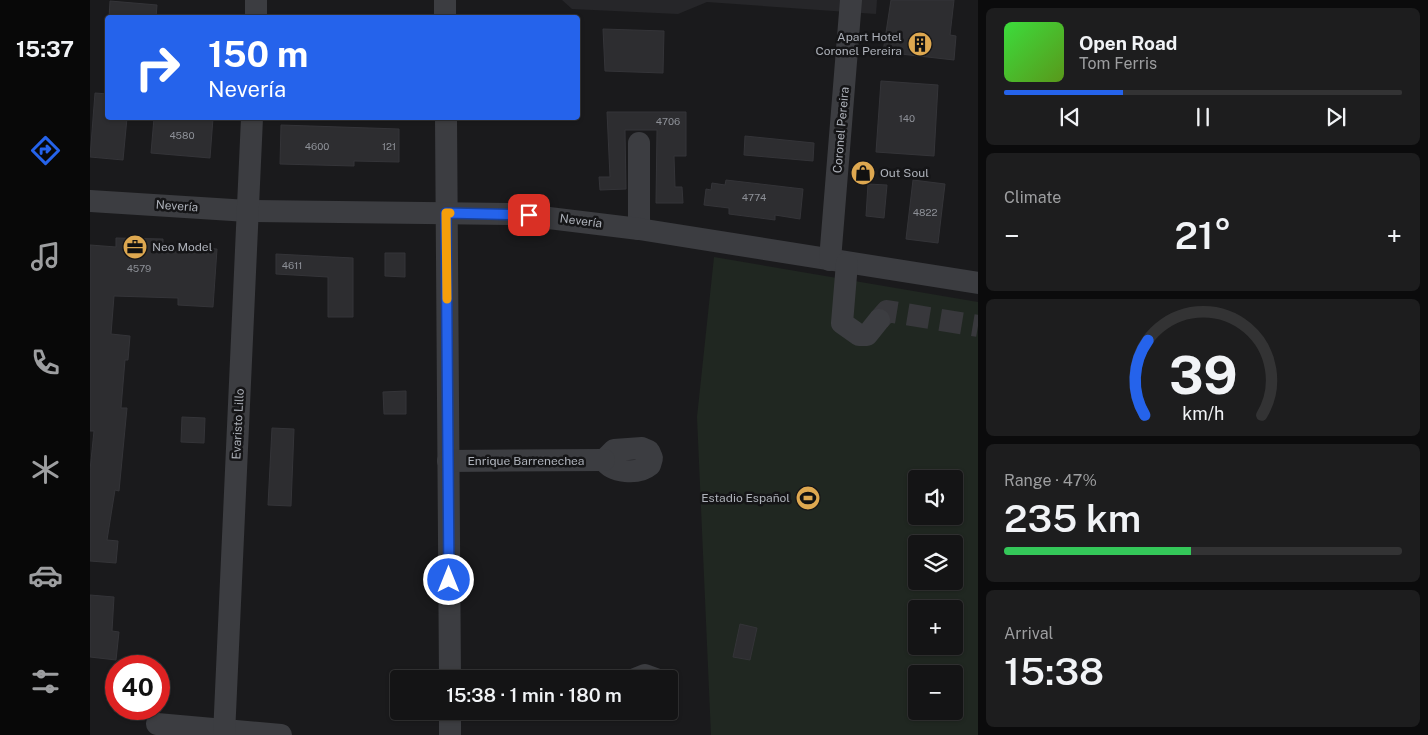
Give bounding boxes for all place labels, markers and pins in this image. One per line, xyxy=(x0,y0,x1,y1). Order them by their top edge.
place label: Apart Hotel Coronel Pereira xyxy=(815,30,902,58)
building icon: Apart Hotel Coronel Pereira xyxy=(907,31,933,57)
shop icon: Out Soul xyxy=(850,160,876,186)
place label: Out Soul xyxy=(880,166,929,180)
pin xyxy=(508,194,550,236)
office icon: Neo Model xyxy=(122,234,148,260)
place label: Neo Model xyxy=(152,240,213,254)
sports icon: Estadio Español xyxy=(795,485,821,511)
place label: Estadio Español xyxy=(701,491,790,505)

